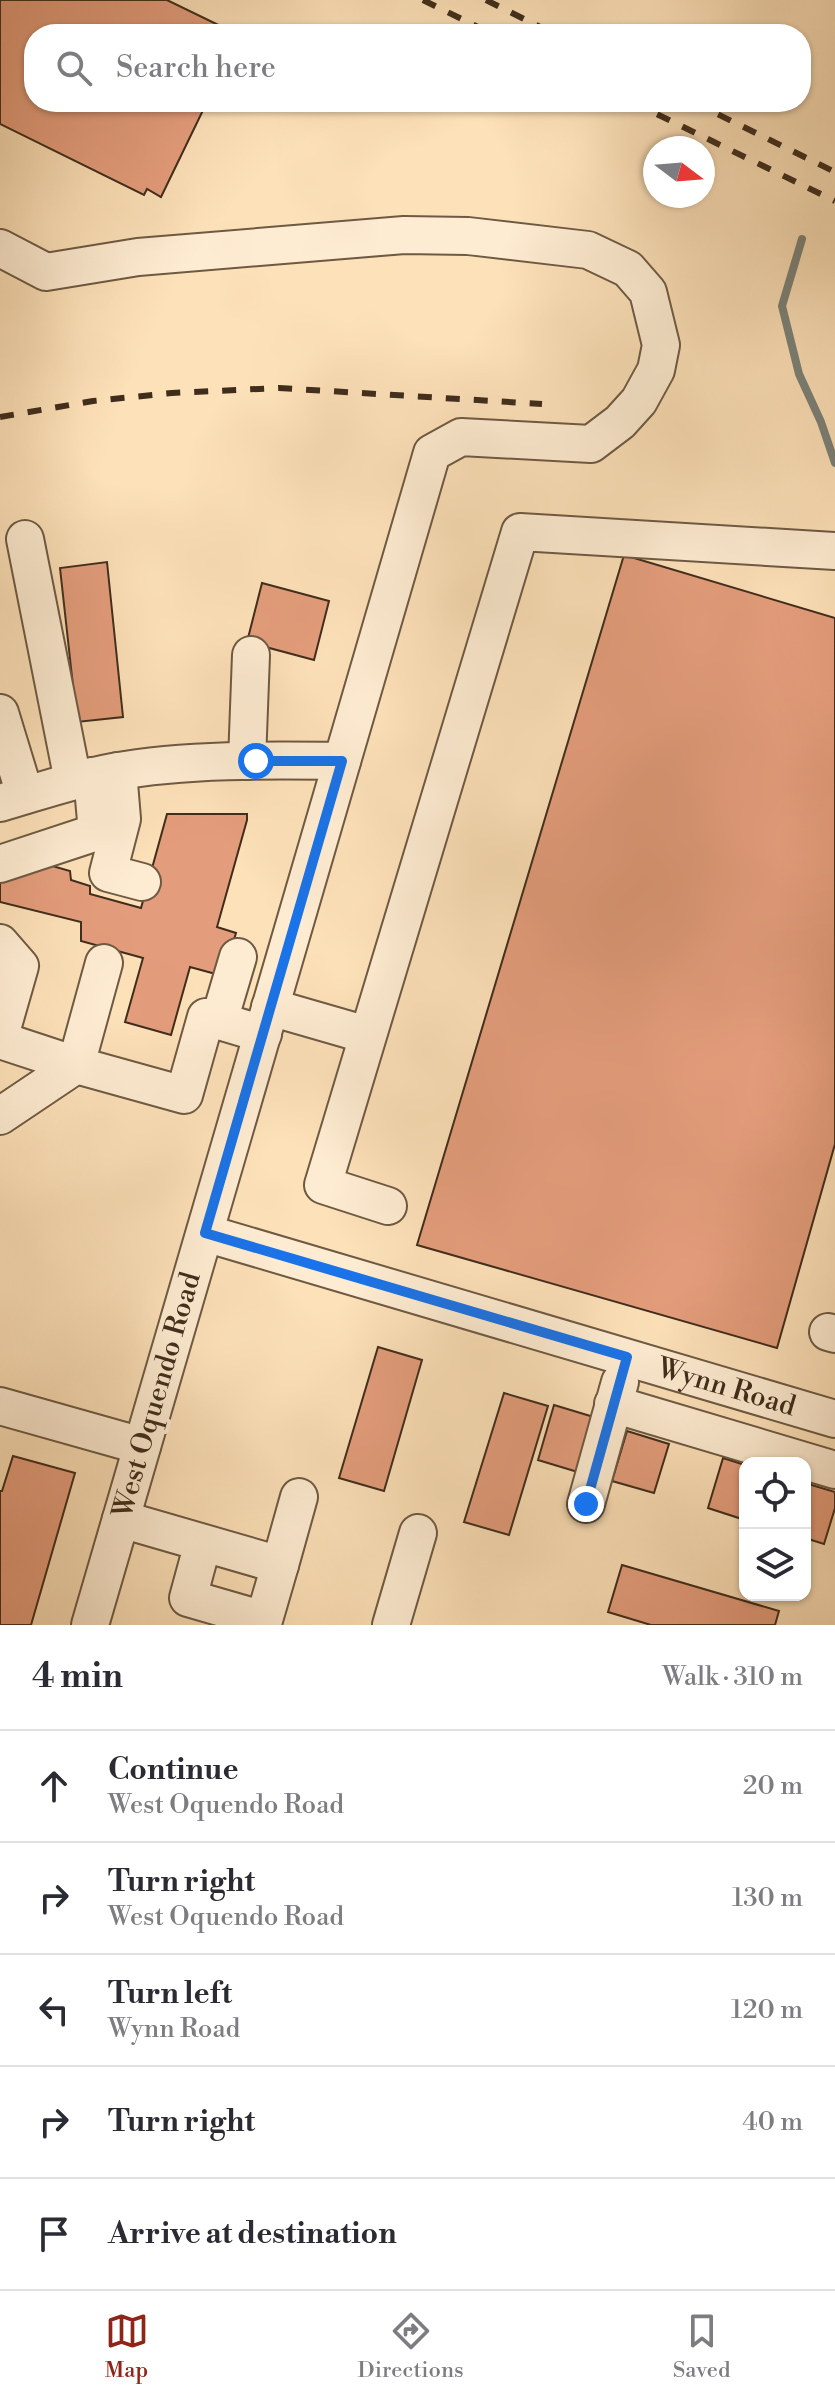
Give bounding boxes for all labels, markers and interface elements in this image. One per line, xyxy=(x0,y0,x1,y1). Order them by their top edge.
search box xyxy=(24,24,811,112)
icon: search xyxy=(52,46,96,90)
text: Search here xyxy=(116,49,276,87)
north arrow xyxy=(643,136,715,208)
route start xyxy=(238,743,274,779)
street label: West Oquendo Road xyxy=(105,1268,209,1523)
street label: Wynn Road xyxy=(652,1350,800,1424)
map controls xyxy=(739,1457,811,1601)
button: locate xyxy=(739,1457,811,1529)
route end xyxy=(568,1486,604,1522)
button: layers xyxy=(739,1529,811,1601)
text: 4 min xyxy=(32,1656,123,1698)
text: Walk · 310 m xyxy=(662,1661,803,1693)
text: Continue xyxy=(108,1751,239,1789)
icon: ahead xyxy=(32,1764,76,1808)
text: 20 m xyxy=(743,1770,803,1802)
text: West Oquendo Road xyxy=(108,1789,344,1821)
text: Turn right xyxy=(108,1863,255,1901)
icon: right xyxy=(32,1876,76,1920)
text: 130 m xyxy=(732,1882,803,1914)
text: West Oquendo Road xyxy=(108,1901,344,1933)
text: Turn left xyxy=(108,1975,232,2013)
icon: left xyxy=(32,1988,76,2032)
text: 120 m xyxy=(731,1994,803,2026)
text: Wynn Road xyxy=(108,2013,240,2045)
icon: right xyxy=(32,2100,76,2144)
text: Turn right xyxy=(108,2103,255,2141)
text: 40 m xyxy=(742,2106,803,2138)
icon: arrive xyxy=(32,2212,76,2256)
text: Arrive at destination xyxy=(108,2215,397,2253)
tab: Map xyxy=(105,2309,149,2384)
tab: Directions xyxy=(358,2309,464,2384)
tab: Saved xyxy=(673,2309,730,2384)

